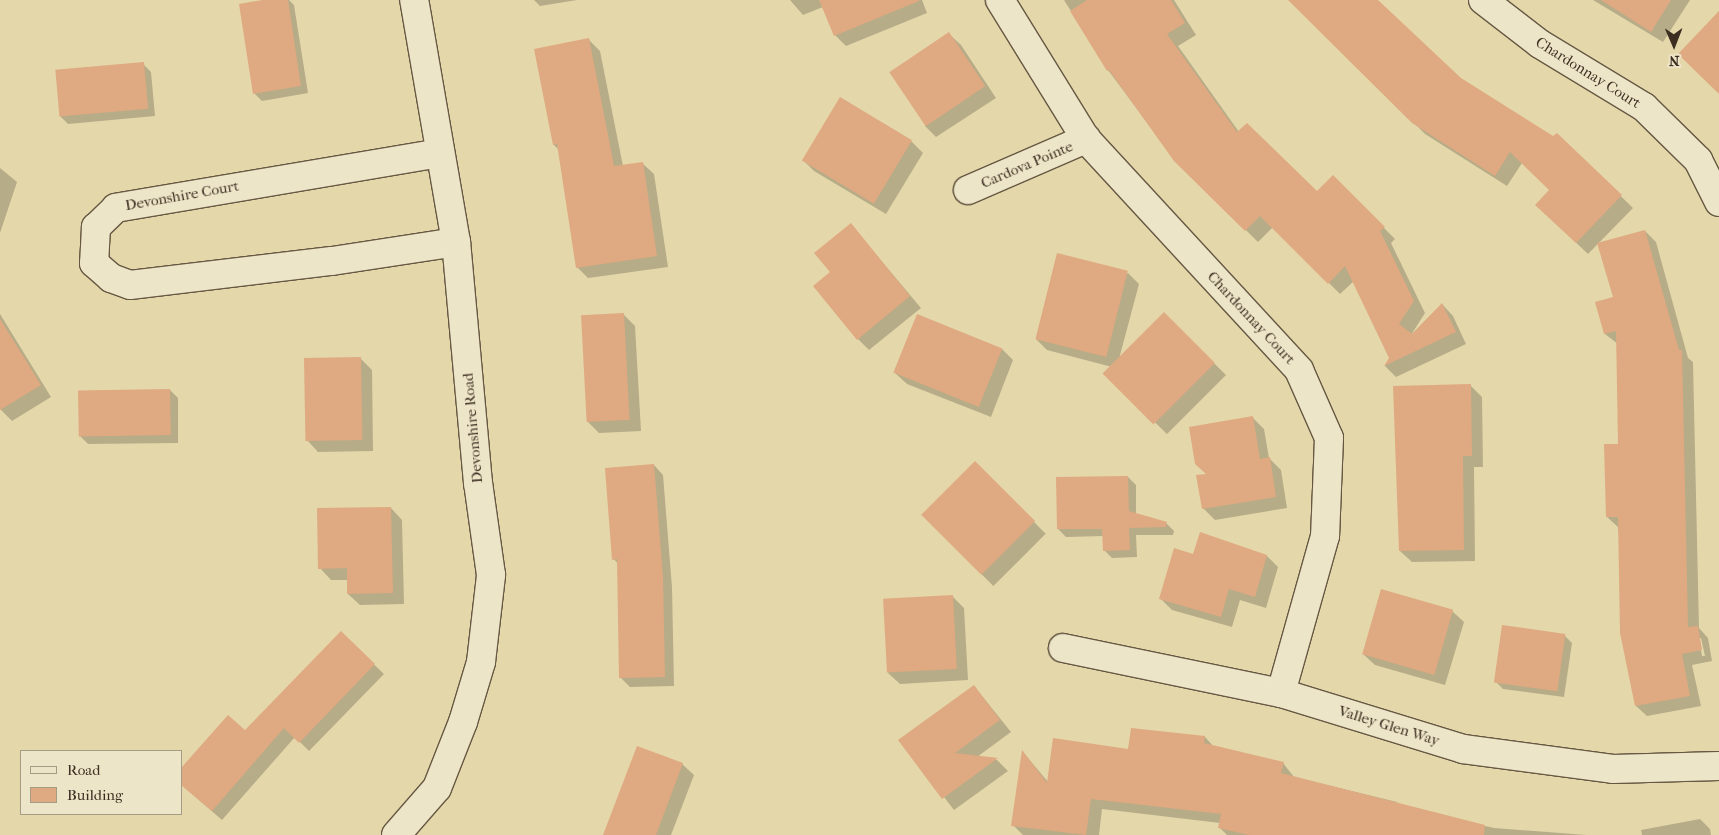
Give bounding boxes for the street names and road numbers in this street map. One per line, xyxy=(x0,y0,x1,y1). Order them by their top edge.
street label: Chardonnay Court xyxy=(1532,33,1644,113)
street label: Cardova Pointe xyxy=(978,138,1076,192)
street label: Devonshire Court xyxy=(124,177,240,215)
street label: Chardonnay Court xyxy=(1203,268,1299,368)
street label: Devonshire Road xyxy=(459,372,487,484)
street label: Valley Glen Way xyxy=(1336,702,1442,750)

